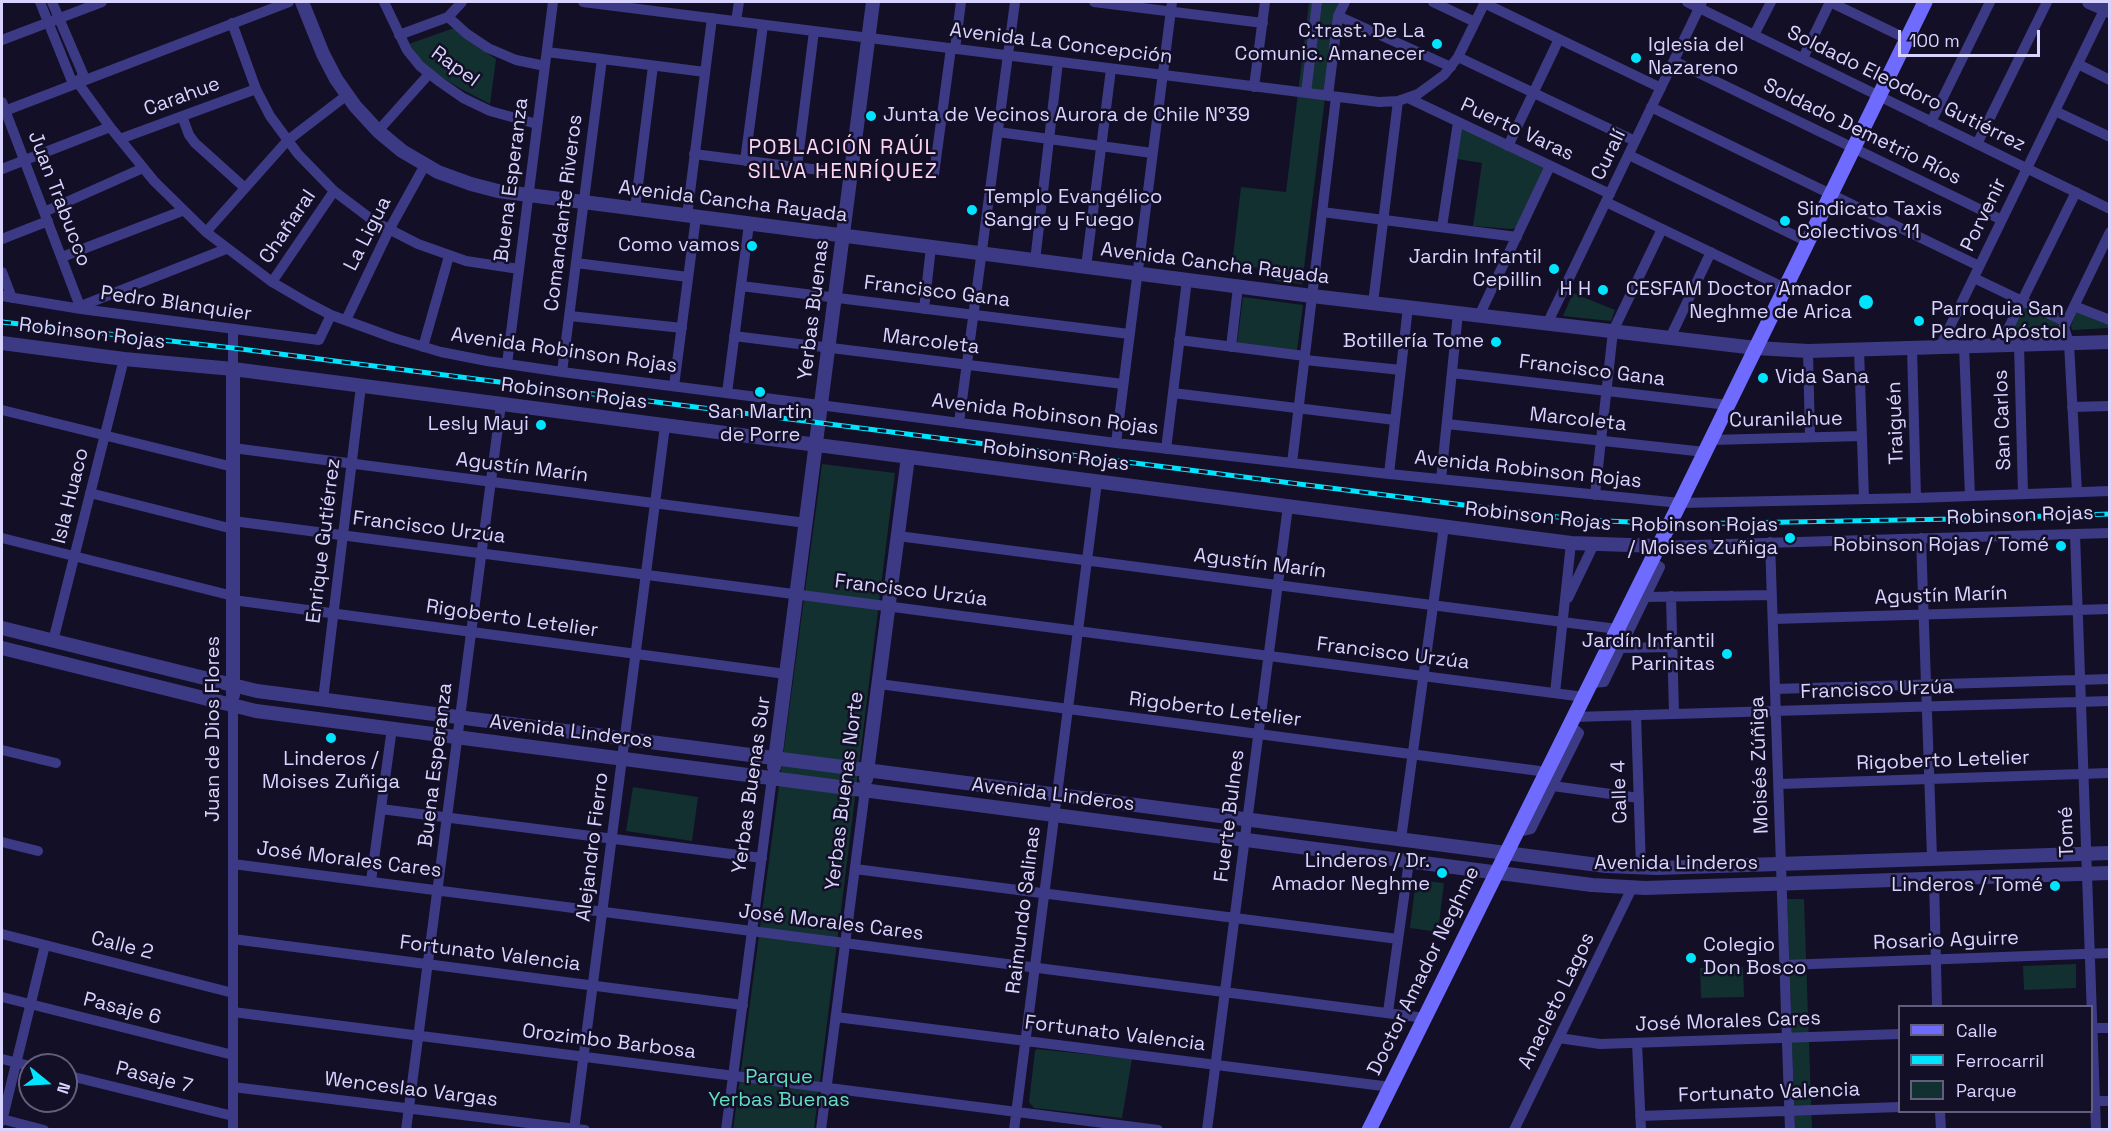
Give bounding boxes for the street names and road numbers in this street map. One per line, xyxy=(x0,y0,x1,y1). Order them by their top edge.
street label: Avenida La Concepción xyxy=(948,18,1174,70)
street label: Soldado Eleodoro Gutiérrez xyxy=(1783,21,2029,157)
street label: Rapel xyxy=(426,41,484,93)
street label: Carahue xyxy=(141,72,223,122)
street label: Soldado Demetrio Ríos xyxy=(1759,74,1965,190)
street label: Puerto Varas xyxy=(1457,93,1577,167)
street label: Buena Esperanza xyxy=(490,96,534,264)
street label: Comandante Riveros xyxy=(540,113,588,313)
street label: Curalí xyxy=(1586,126,1632,184)
street label: Juan Trabucco xyxy=(22,128,96,270)
street label: Porvenir xyxy=(1956,174,2012,256)
street label: Avenida Cancha Rayada xyxy=(617,176,849,228)
street label: Chañaral xyxy=(255,185,321,269)
street label: La Ligua xyxy=(339,193,397,275)
street label: Yerbas Buenas xyxy=(793,238,835,382)
street label: Avenida Cancha Rayada xyxy=(1099,238,1331,290)
street label: Francisco Gana xyxy=(863,271,1011,313)
street label: Pedro Blanquier xyxy=(99,282,253,326)
street label: Robinson Rojas xyxy=(17,313,167,355)
street label: Avenida Robinson Rojas xyxy=(449,323,679,379)
street label: Marcoleta xyxy=(881,324,981,360)
street label: Francisco Gana xyxy=(1518,350,1666,392)
street label: San Carlos xyxy=(1989,369,2017,471)
street label: Robinson Rojas xyxy=(499,373,649,415)
street label: Traiguén xyxy=(1883,381,1909,465)
street label: Avenida Robinson Rojas xyxy=(930,389,1160,441)
street label: Marcoleta xyxy=(1528,403,1628,437)
street label: Curanilahue xyxy=(1729,407,1843,433)
street label: Robinson Rojas xyxy=(981,435,1131,477)
street label: Isla Huaco xyxy=(48,446,94,546)
street label: Avenida Robinson Rojas xyxy=(1413,446,1643,494)
street label: Agustín Marín xyxy=(455,448,589,488)
street label: Enrique Gutiérrez xyxy=(302,457,346,625)
street label: Robinson Rojas xyxy=(1464,497,1612,537)
street label: Robinson Rojas xyxy=(1946,501,2094,531)
street label: Francisco Urzúa xyxy=(351,507,507,549)
street label: Agustín Marín xyxy=(1193,544,1327,584)
street label: Francisco Urzúa xyxy=(833,570,989,612)
street label: Agustín Marín xyxy=(1874,582,2008,610)
street label: Rigoberto Letelier xyxy=(424,595,600,643)
street label: Francisco Urzúa xyxy=(1315,633,1471,675)
street label: Juan de Dios Flores xyxy=(202,636,226,822)
street label: Francisco Urzúa xyxy=(1800,675,1954,705)
street label: Buena Esperanza xyxy=(414,681,458,849)
street label: Rigoberto Letelier xyxy=(1127,688,1303,732)
street label: Yerbas Buenas Norte xyxy=(821,690,869,892)
street label: Yerbas Buenas Sur xyxy=(728,695,776,875)
street label: Moisés Zúñiga xyxy=(1746,696,1774,834)
street label: Avenida Linderos xyxy=(488,710,654,754)
street label: Rigoberto Letelier xyxy=(1856,746,2030,776)
street label: Fuerte Bulnes xyxy=(1210,748,1250,884)
street label: Calle 4 xyxy=(1607,760,1633,824)
street label: Alejandro Fierro xyxy=(572,771,614,923)
street label: Avenida Linderos xyxy=(970,773,1136,817)
street label: Tomé xyxy=(2054,806,2080,858)
street label: Raimundo Salinas xyxy=(1002,825,1046,995)
street label: José Morales Cares xyxy=(255,837,443,883)
street label: Avenida Linderos xyxy=(1594,852,1758,876)
street label: Doctor Amador Neghme xyxy=(1363,863,1485,1079)
street label: José Morales Cares xyxy=(737,900,925,946)
street label: Rosario Aguirre xyxy=(1873,926,2019,956)
street label: Calle 2 xyxy=(88,927,156,965)
street label: Anacleto Lagos xyxy=(1514,929,1600,1073)
street label: Fortunato Valencia xyxy=(398,931,582,977)
street label: Pasaje 6 xyxy=(81,988,163,1030)
street label: José Morales Cares xyxy=(1635,1007,1821,1037)
street label: Fortunato Valencia xyxy=(1023,1011,1207,1057)
street label: Orozimbo Barbosa xyxy=(521,1019,697,1065)
street label: Pasaje 7 xyxy=(113,1057,195,1099)
street label: Wenceslao Vargas xyxy=(323,1067,499,1113)
street label: Fortunato Valencia xyxy=(1678,1078,1860,1108)

